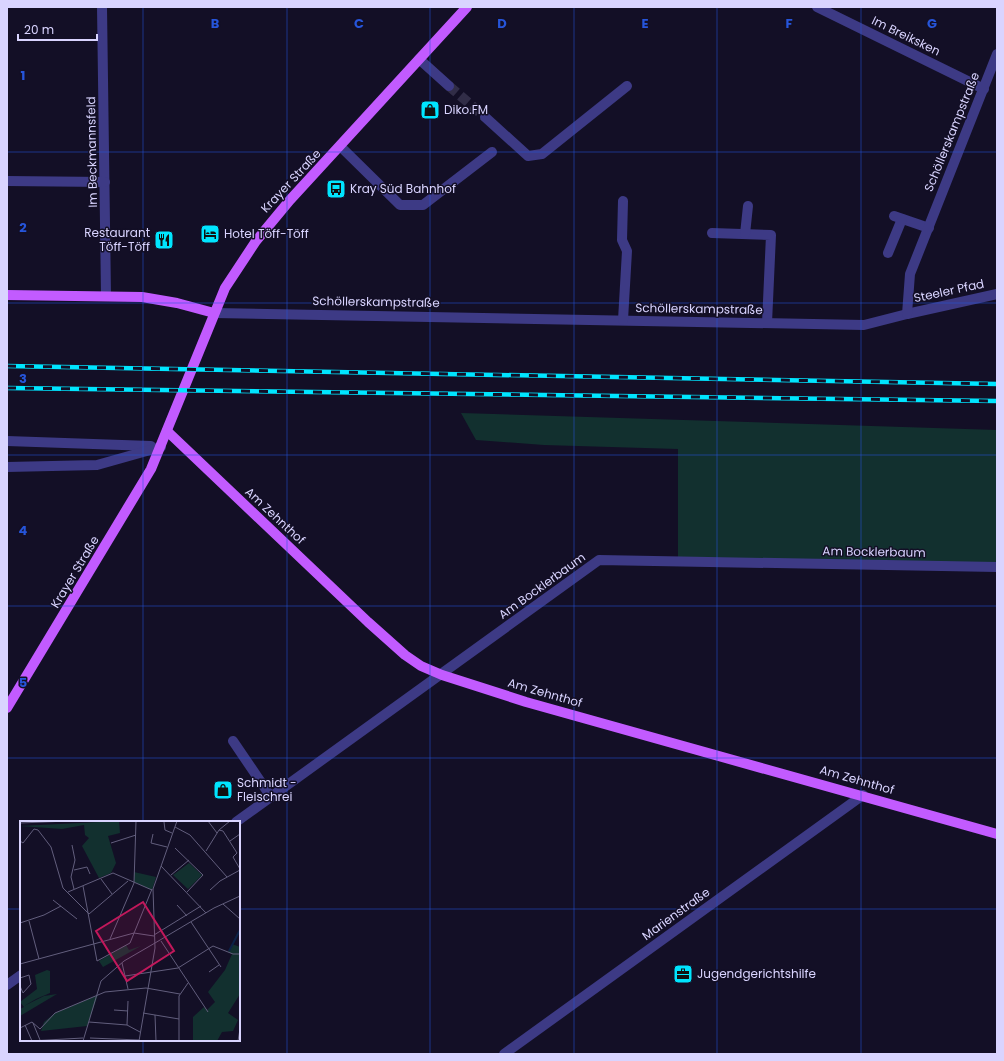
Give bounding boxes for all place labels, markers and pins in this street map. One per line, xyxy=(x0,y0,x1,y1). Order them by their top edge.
shop icon: Diko.FM xyxy=(419,99,441,121)
place label: Diko.FM xyxy=(444,101,488,118)
bus stop icon: Kray Süd Bahnhof xyxy=(325,178,347,200)
place label: Kray Süd Bahnhof xyxy=(350,180,456,197)
hotel icon: Hotel Töff-Töff xyxy=(199,223,221,245)
place label: Restaurant Töff-Töff xyxy=(84,224,150,255)
place label: Hotel Töff-Töff xyxy=(224,225,309,242)
restaurant icon: Restaurant Töff-Töff xyxy=(153,229,175,251)
place label: Schmidt - Fleischrei xyxy=(237,774,297,805)
shop icon: Schmidt - Fleischrei xyxy=(212,779,234,801)
office icon: Jugendgerichtshilfe xyxy=(672,963,694,985)
place label: Jugendgerichtshilfe xyxy=(697,965,816,982)

